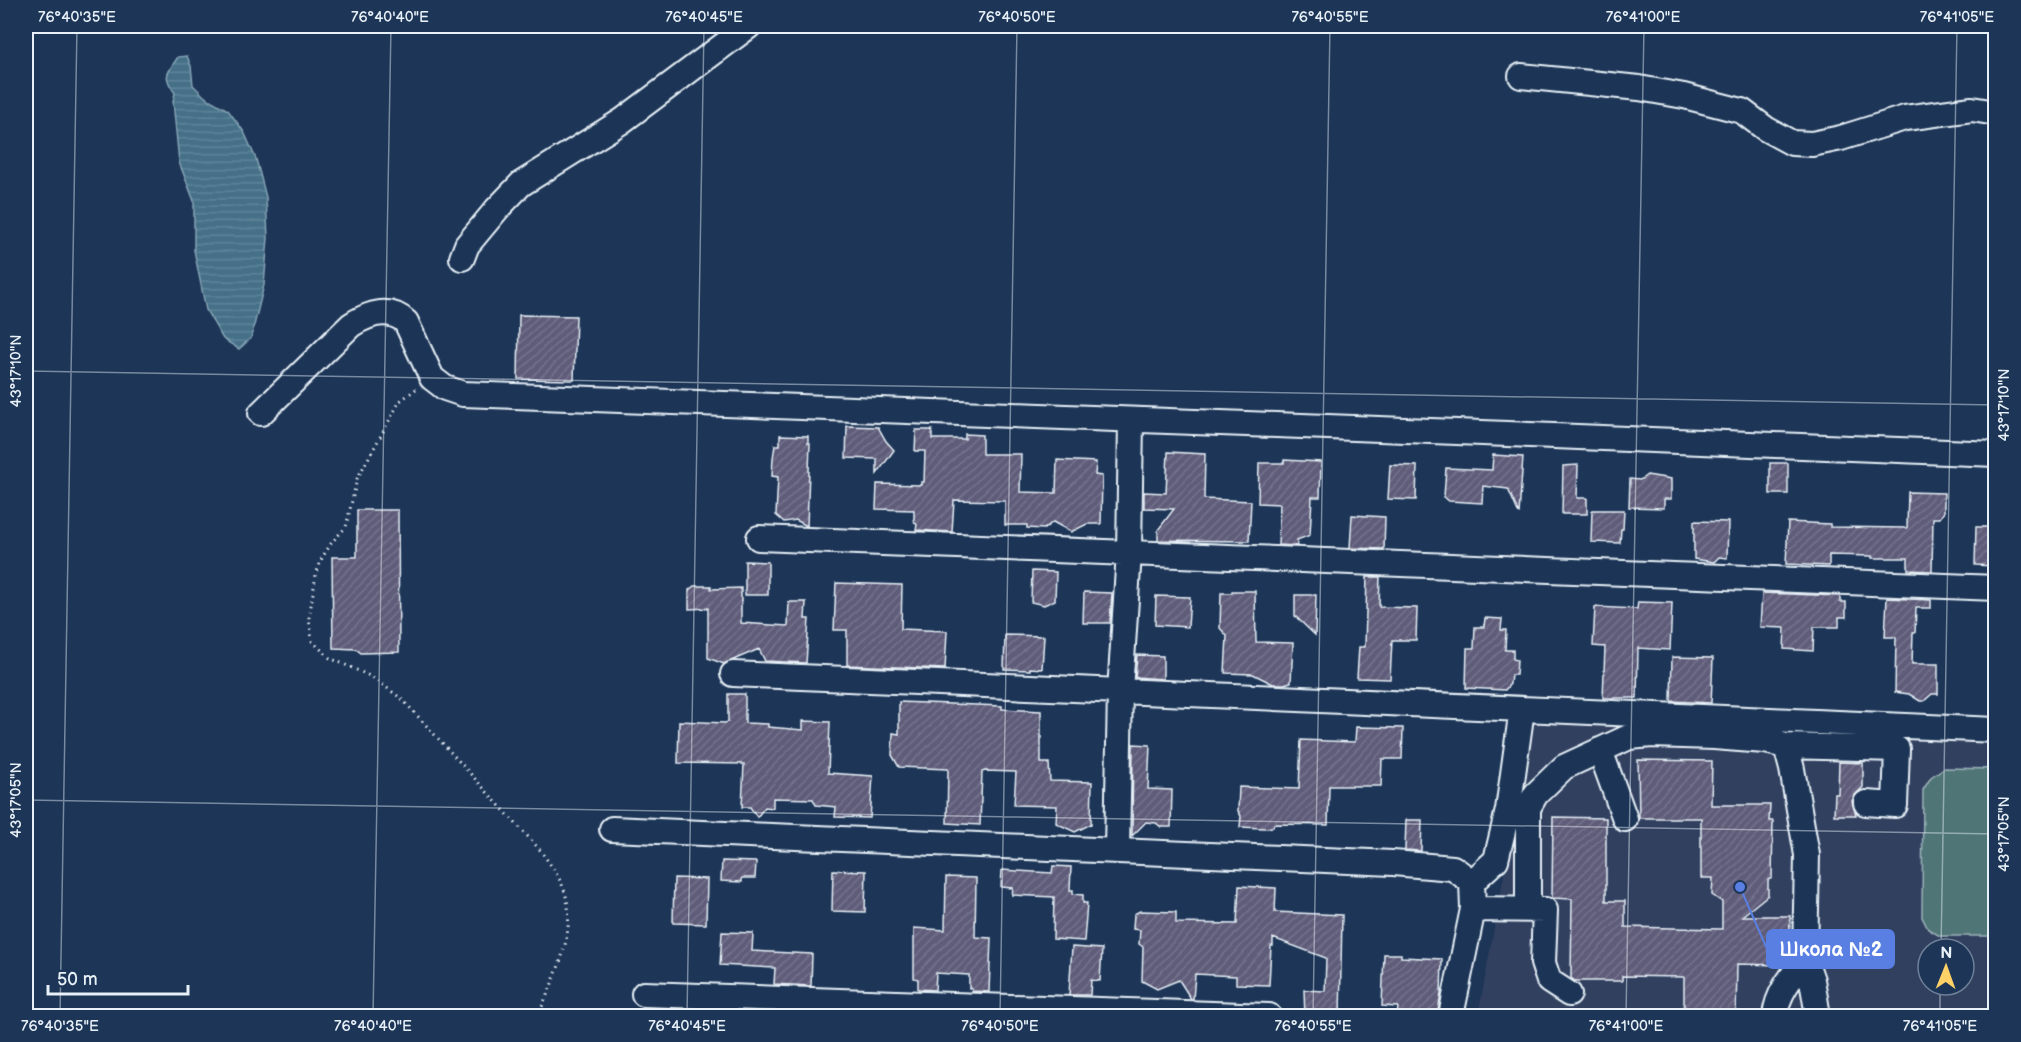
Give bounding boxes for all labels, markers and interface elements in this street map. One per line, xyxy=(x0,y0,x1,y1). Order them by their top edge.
text: 76°40'35"E xyxy=(38,8,116,27)
text: 76°40'40"E xyxy=(351,8,429,27)
text: 76°40'45"E xyxy=(665,8,743,27)
text: 76°40'50"E xyxy=(978,8,1056,27)
text: 76°40'55"E xyxy=(1291,8,1369,27)
text: 76°41'00"E xyxy=(1606,8,1680,27)
text: 76°41'05"E xyxy=(1920,8,1994,27)
text: 43°17'10"N xyxy=(7,334,26,408)
text: 43°17'10"N xyxy=(1995,368,2014,442)
text: 43°17'05"N xyxy=(7,762,26,838)
text: 43°17'05"N xyxy=(1995,796,2014,872)
callout: Школа №2 xyxy=(1767,930,1894,968)
north arrow xyxy=(1916,937,1976,997)
text: Школа №2 xyxy=(1779,938,1883,962)
text: N xyxy=(1940,944,1952,963)
scale bar xyxy=(48,958,188,996)
text: 50 m xyxy=(57,969,98,990)
text: 76°40'35"E xyxy=(21,1017,99,1036)
text: 76°40'40"E xyxy=(334,1017,412,1036)
text: 76°40'45"E xyxy=(648,1017,726,1036)
text: 76°40'50"E xyxy=(961,1017,1039,1036)
text: 76°40'55"E xyxy=(1274,1017,1352,1036)
text: 76°41'00"E xyxy=(1589,1017,1663,1036)
text: 76°41'05"E xyxy=(1903,1017,1977,1036)

